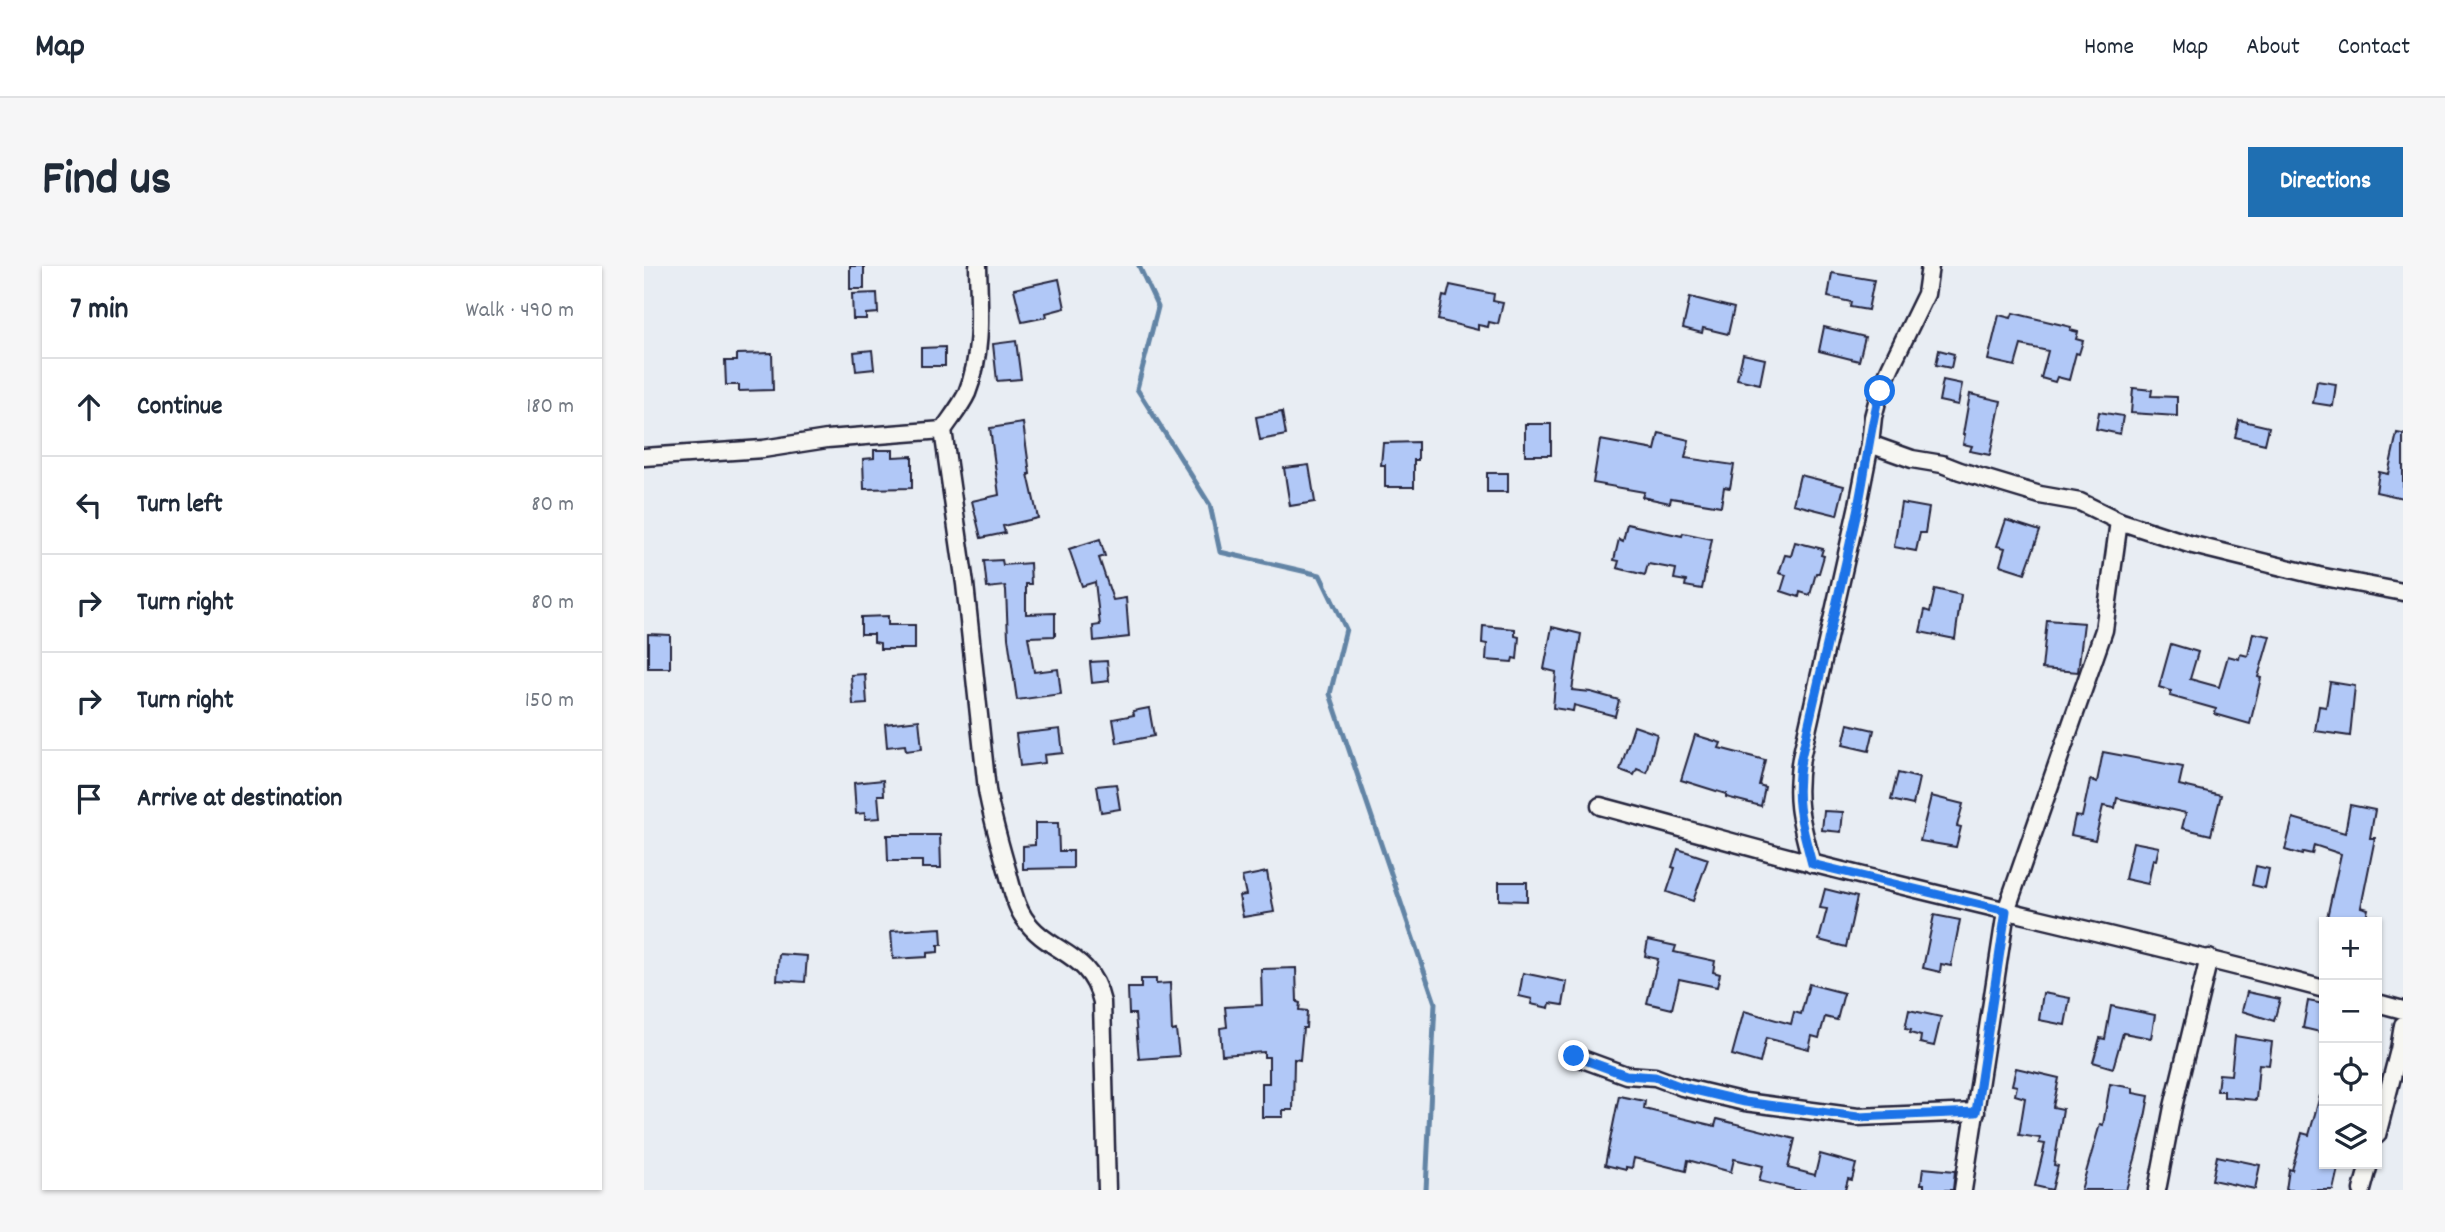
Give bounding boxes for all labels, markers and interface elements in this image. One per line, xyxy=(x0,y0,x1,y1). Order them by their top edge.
text: Map xyxy=(35,25,85,72)
text: Home xyxy=(2084,31,2134,65)
text: Map xyxy=(2172,31,2208,65)
text: About xyxy=(2246,31,2300,65)
text: Contact xyxy=(2338,31,2410,65)
text: Find us xyxy=(42,147,171,217)
button: Directions xyxy=(2248,147,2403,217)
text: 7 min xyxy=(70,290,128,333)
text: Walk · 490 m xyxy=(466,295,574,328)
route start xyxy=(1864,375,1895,406)
icon: ahead xyxy=(70,388,108,426)
text: Continue xyxy=(137,389,222,426)
text: 180 m xyxy=(526,391,574,424)
icon: left xyxy=(70,486,108,524)
text: Turn left xyxy=(137,487,223,524)
text: 80 m xyxy=(531,489,574,522)
icon: right xyxy=(70,584,108,622)
text: Turn right xyxy=(137,585,234,622)
text: 80 m xyxy=(531,587,574,620)
icon: right xyxy=(70,682,108,720)
text: Turn right xyxy=(137,683,234,720)
text: 150 m xyxy=(525,685,574,718)
icon: arrive xyxy=(70,780,108,818)
text: Arrive at destination xyxy=(137,781,342,818)
map controls xyxy=(2319,917,2382,1169)
button: + xyxy=(2319,917,2382,980)
button: − xyxy=(2319,980,2382,1043)
route end xyxy=(1558,1040,1589,1071)
button: locate xyxy=(2319,1043,2382,1106)
button: layers xyxy=(2319,1106,2382,1169)

